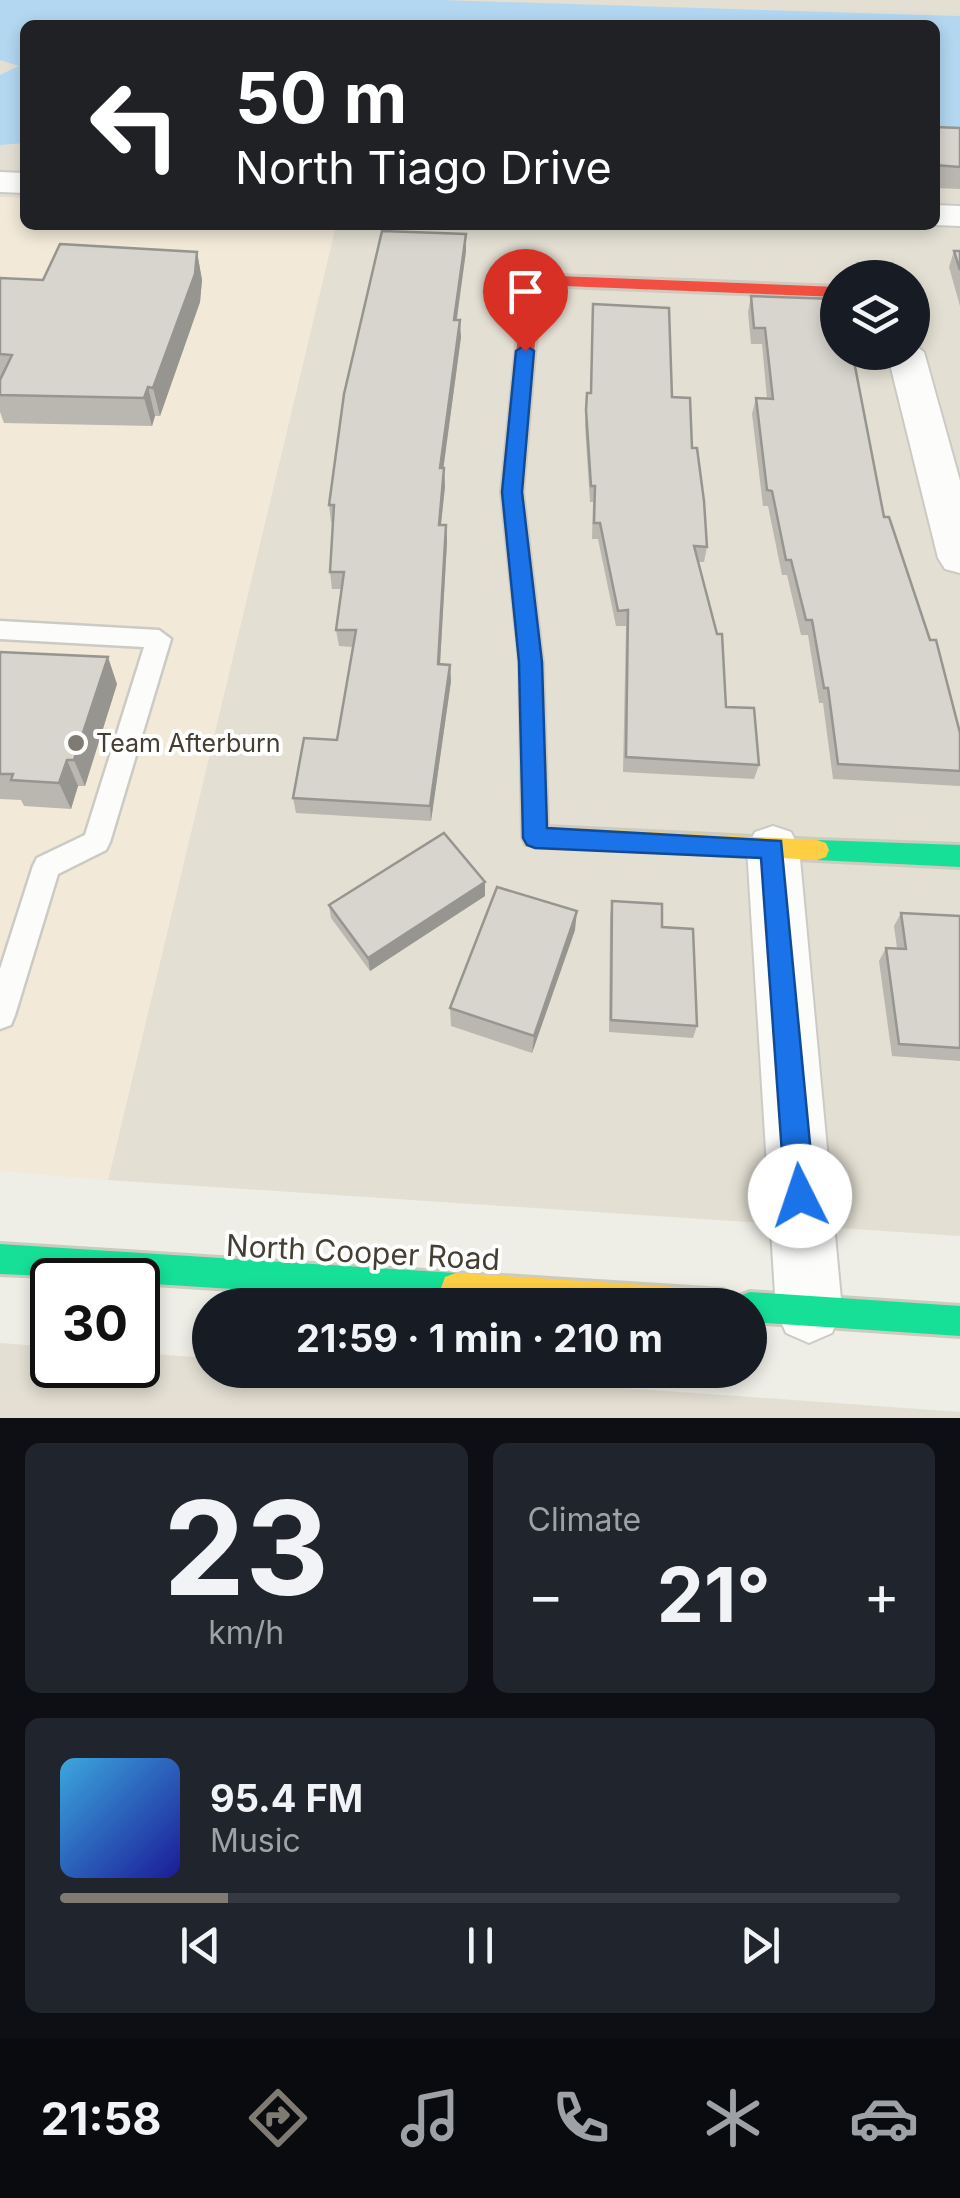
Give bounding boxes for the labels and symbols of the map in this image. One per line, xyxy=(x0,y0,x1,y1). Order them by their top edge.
pin xyxy=(483,249,568,352)
place label: Team Afterburn xyxy=(96,728,281,758)
marker: Team Afterburn xyxy=(65,732,87,754)
position arrow xyxy=(748,1144,852,1248)
street label: North Cooper Road xyxy=(225,1227,501,1277)
speed limit sign: 30 xyxy=(30,1258,160,1388)

